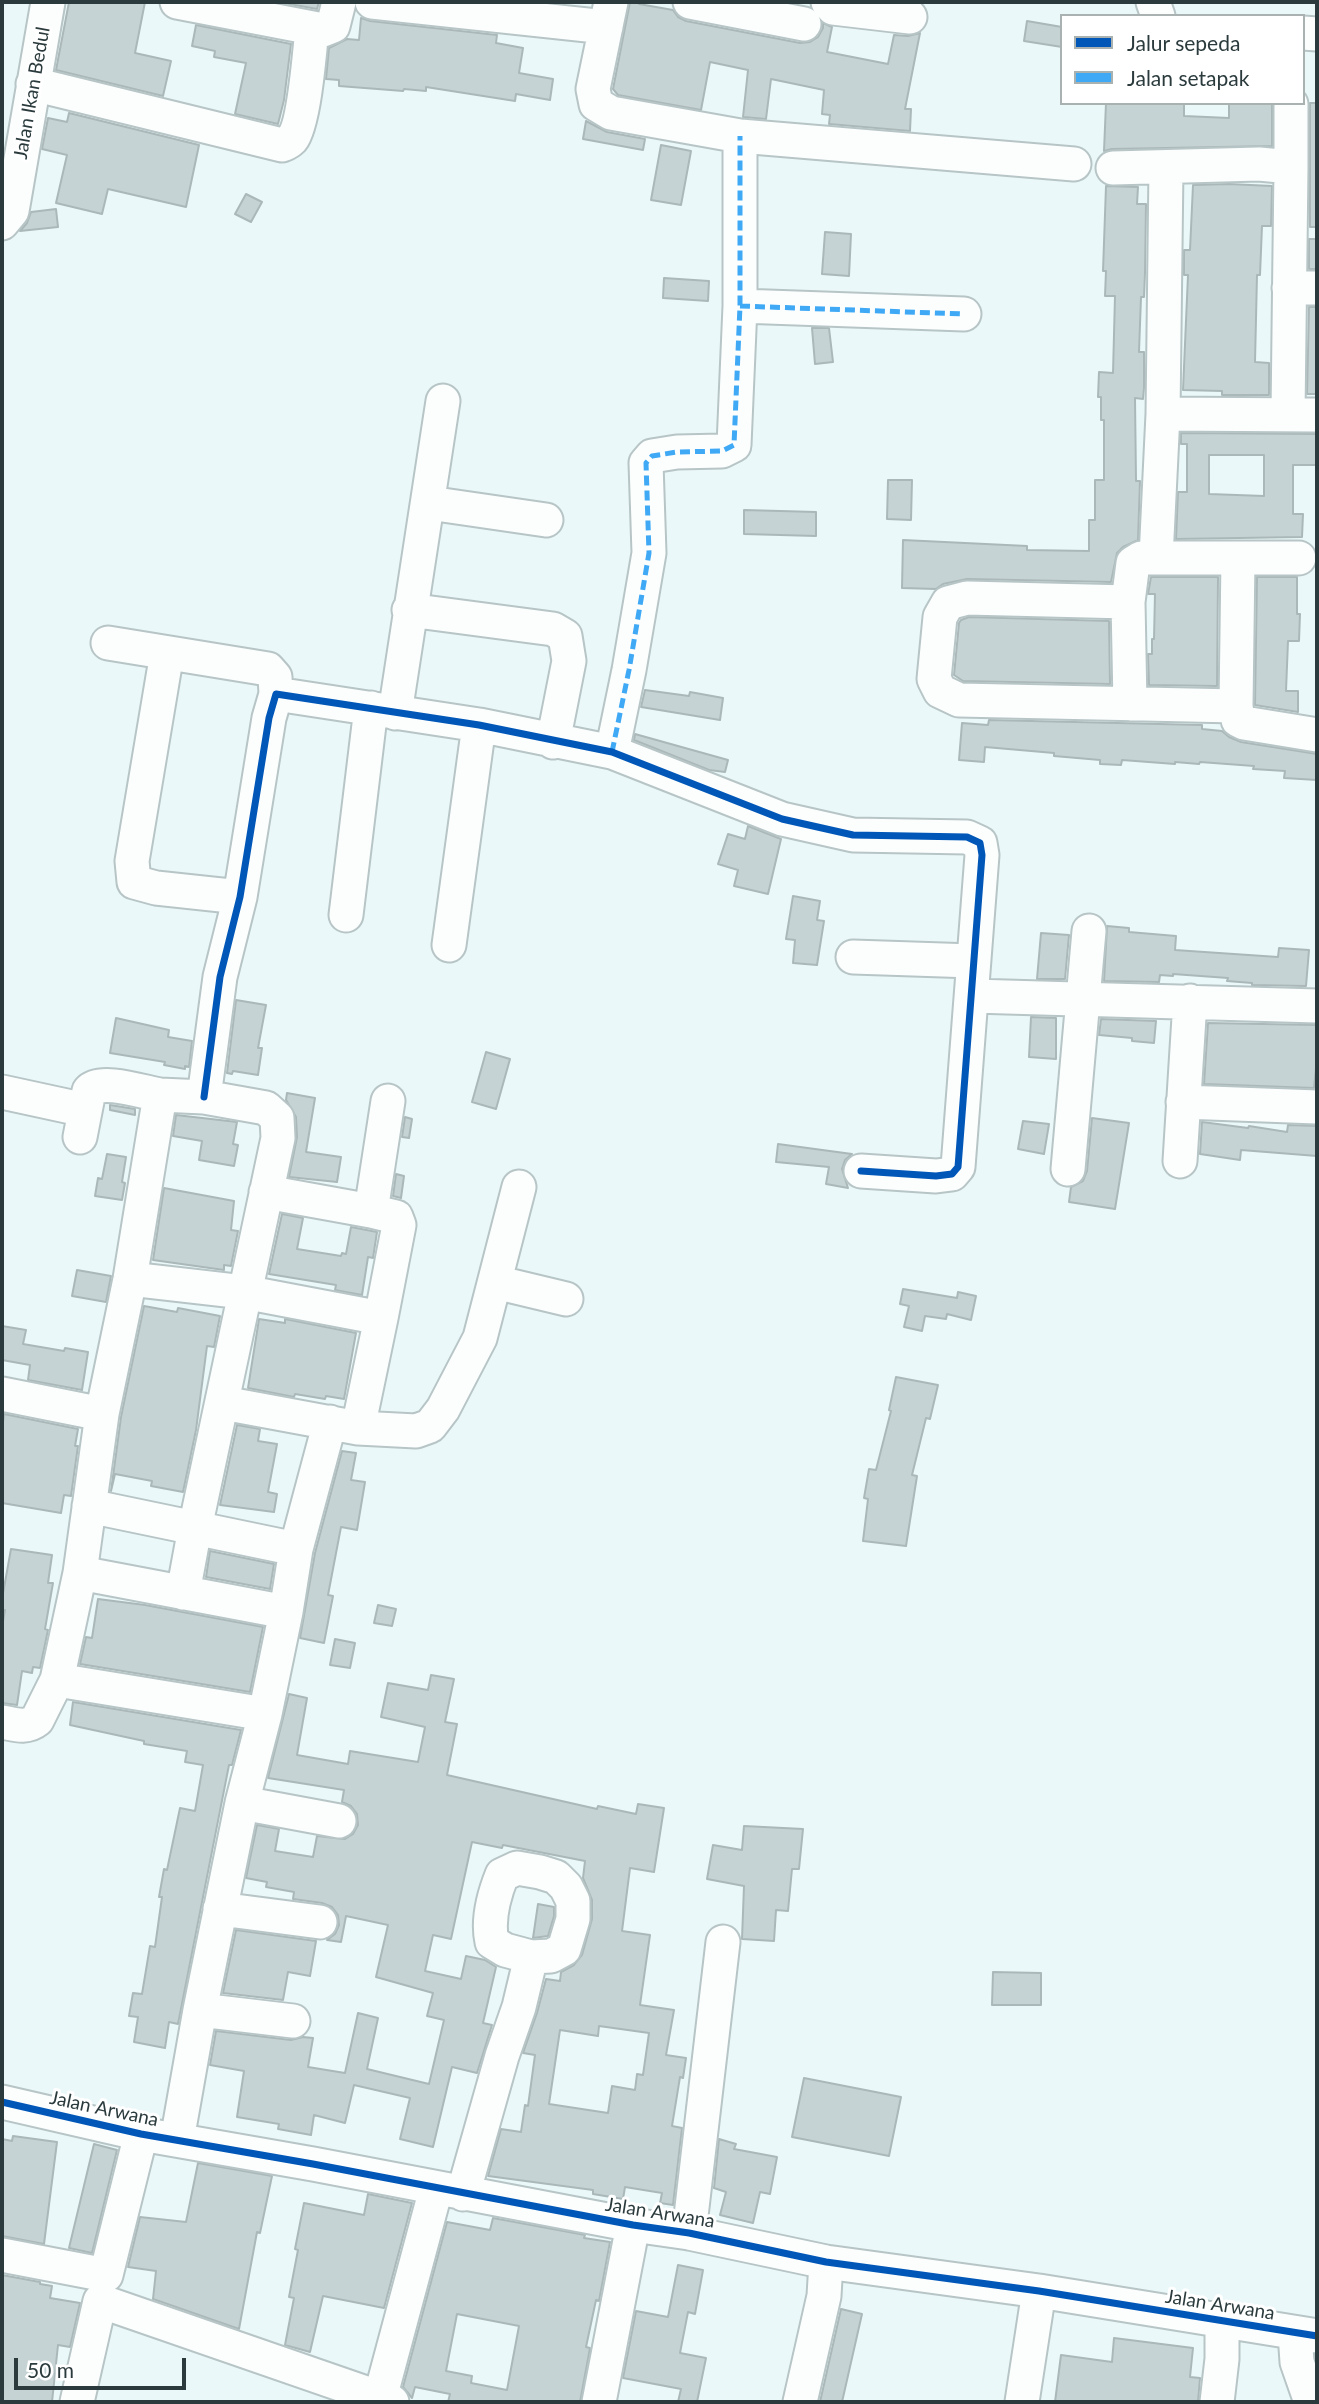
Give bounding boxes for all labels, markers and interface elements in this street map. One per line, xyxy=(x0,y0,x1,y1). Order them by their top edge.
legend xyxy=(1060,14,1305,105)
street label: Jalan Ikan Bedul xyxy=(9,25,55,161)
text: Jalur sepeda xyxy=(1127,30,1240,55)
text: Jalan setapak xyxy=(1127,65,1249,90)
street label: Jalan Arwana xyxy=(48,2086,160,2132)
street label: Jalan Arwana xyxy=(604,2193,716,2233)
street label: Jalan Arwana xyxy=(1164,2285,1276,2325)
scale bar xyxy=(18,2344,189,2388)
text: 50 m xyxy=(27,2357,74,2382)

